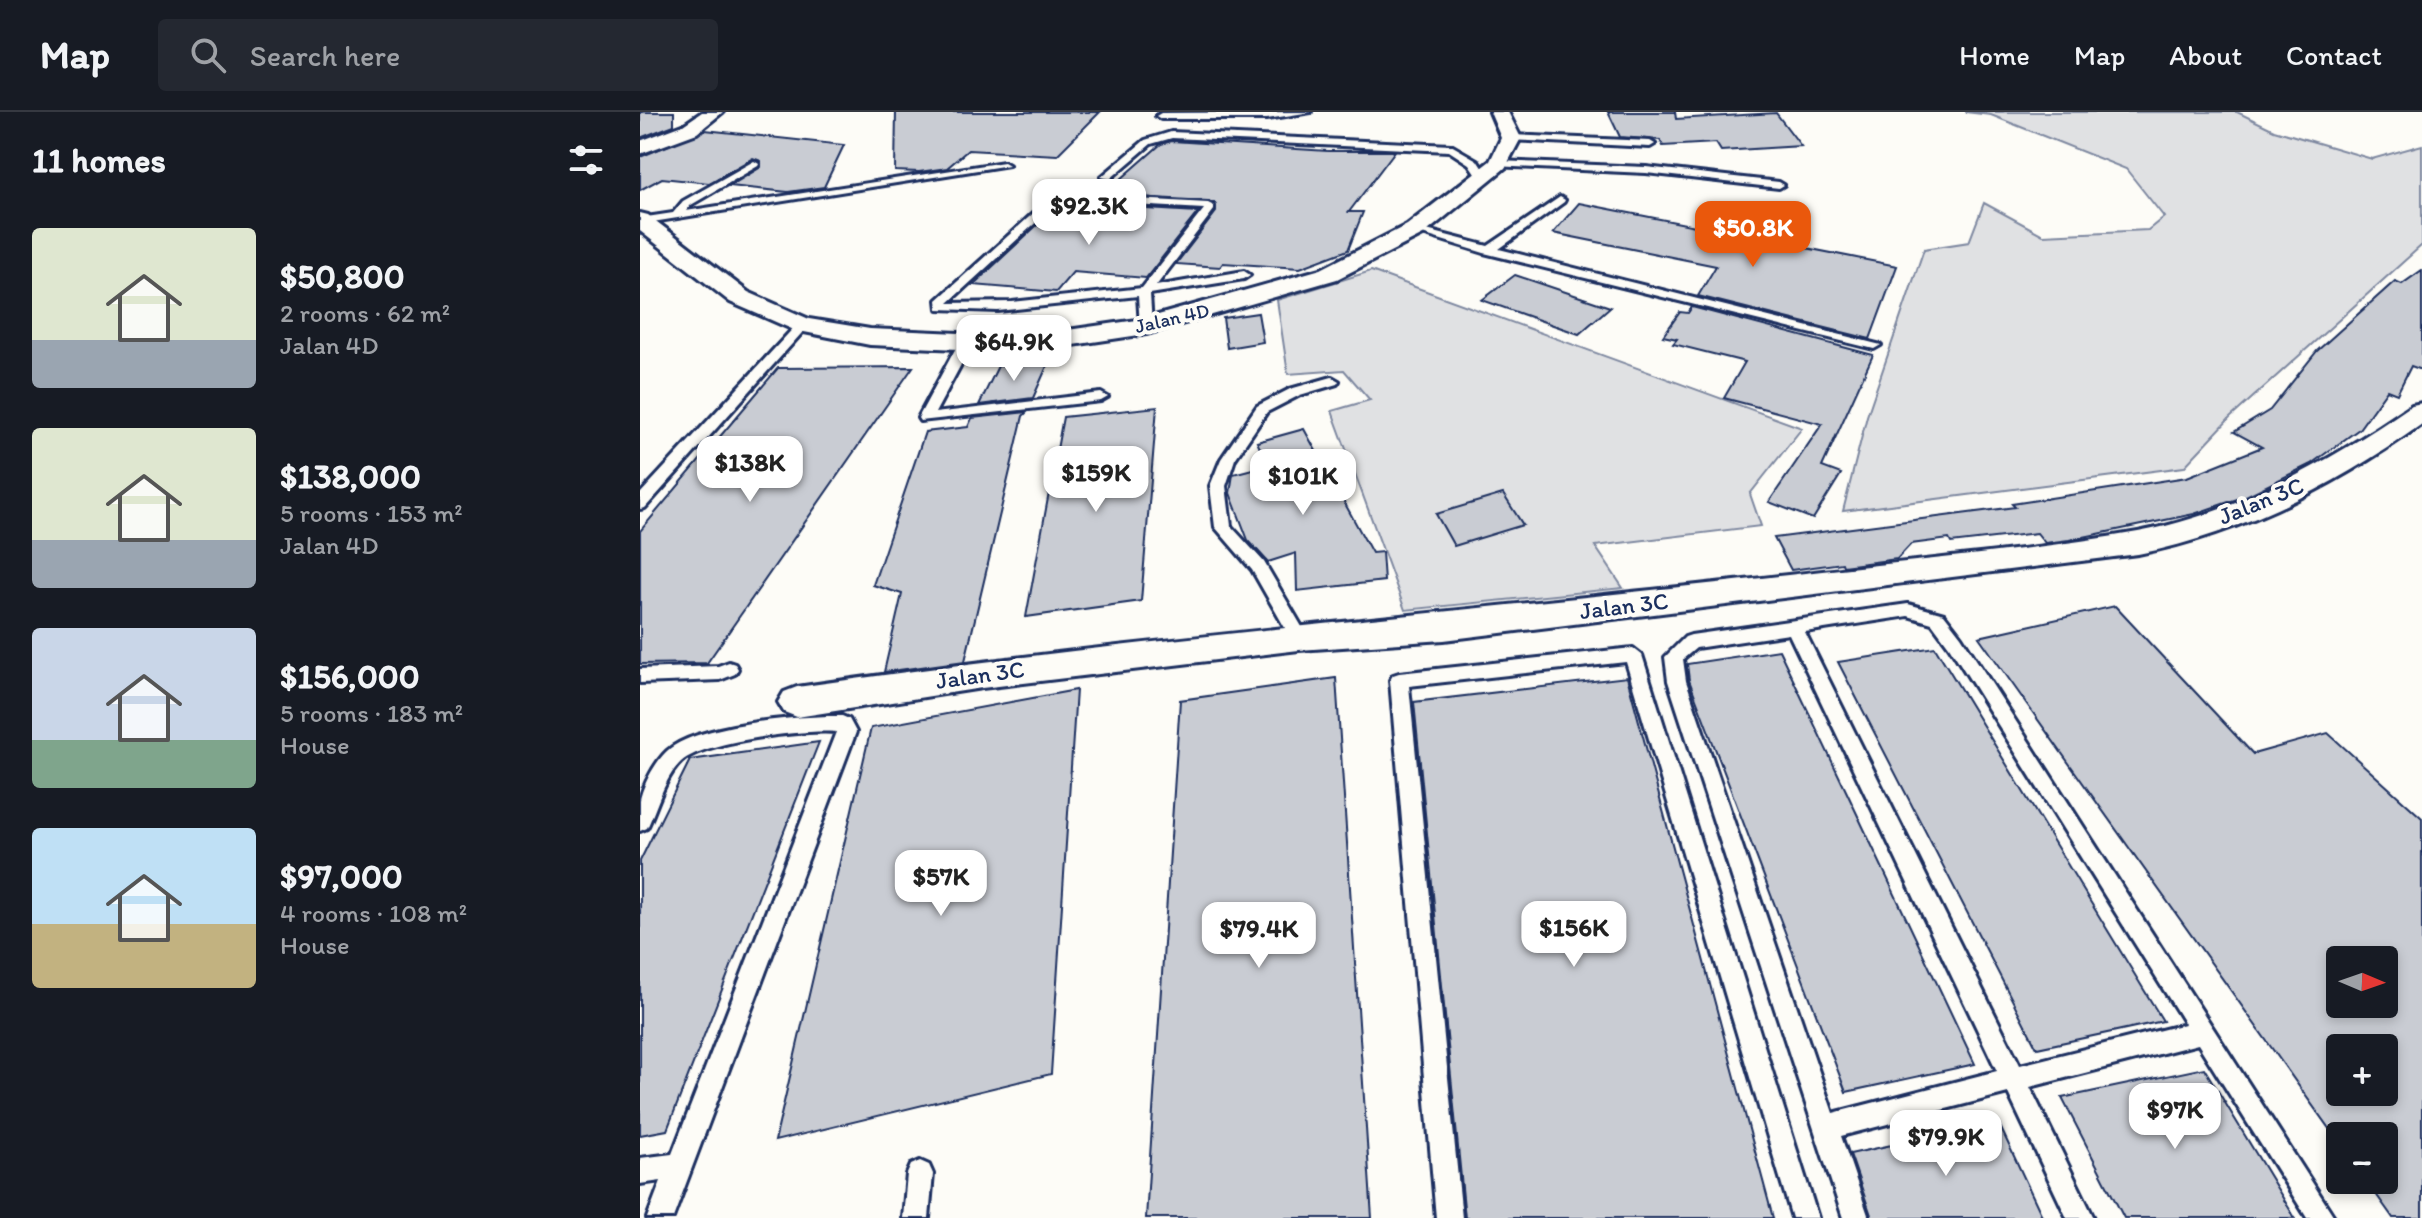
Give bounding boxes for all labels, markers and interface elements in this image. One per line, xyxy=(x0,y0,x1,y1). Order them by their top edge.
search box xyxy=(158,19,718,91)
text: Map xyxy=(40,32,110,78)
icon: search xyxy=(186,33,230,77)
text: Search here xyxy=(250,37,400,74)
text: Home xyxy=(1959,38,2030,72)
text: Map xyxy=(2074,38,2125,72)
text: About xyxy=(2169,38,2242,72)
text: Contact xyxy=(2286,38,2382,72)
icon: filters xyxy=(564,138,608,182)
text: 11 homes xyxy=(32,140,166,181)
pin: $92.3K xyxy=(1024,179,1154,247)
text: $92.3K xyxy=(1050,189,1128,221)
pin: $50.8K xyxy=(1688,201,1818,269)
text: $50.8K xyxy=(1713,211,1793,243)
text: $50,800 xyxy=(280,256,405,297)
icon: home xyxy=(96,260,192,356)
text: 2 rooms · 62 m² xyxy=(280,297,450,329)
street label: Jalan 4D xyxy=(1132,298,1212,338)
pin: $64.9K xyxy=(949,315,1079,383)
text: $64.9K xyxy=(974,325,1054,357)
text: Jalan 4D xyxy=(280,329,378,361)
pin: $138K xyxy=(694,436,806,504)
text: $138K xyxy=(715,446,785,478)
pin: $159K xyxy=(1040,446,1152,514)
pin: $101K xyxy=(1247,449,1359,517)
text: $138,000 xyxy=(280,456,421,497)
text: $159K xyxy=(1061,456,1131,488)
text: $101K xyxy=(1268,459,1338,491)
icon: home xyxy=(96,460,192,556)
street label: Jalan 3C xyxy=(2214,470,2308,531)
text: 5 rooms · 153 m² xyxy=(280,497,463,529)
text: Jalan 4D xyxy=(280,529,378,561)
street label: Jalan 3C xyxy=(1578,586,1670,625)
street label: Jalan 3C xyxy=(934,654,1026,695)
text: $156,000 xyxy=(280,656,420,697)
icon: home xyxy=(96,660,192,756)
text: 5 rooms · 183 m² xyxy=(280,697,463,729)
text: House xyxy=(280,729,350,761)
pin: $57K xyxy=(894,850,988,918)
text: $97,000 xyxy=(280,856,403,897)
icon: home xyxy=(96,860,192,956)
text: $57K xyxy=(913,860,969,892)
text: 4 rooms · 108 m² xyxy=(280,897,467,929)
pin: $156K xyxy=(1518,901,1630,969)
pin: $79.4K xyxy=(1194,902,1324,970)
text: $156K xyxy=(1539,911,1609,943)
text: $79.4K xyxy=(1220,912,1298,944)
text: House xyxy=(280,929,350,961)
north arrow xyxy=(2326,946,2398,1018)
map controls xyxy=(2326,946,2398,1194)
button: + xyxy=(2326,1034,2398,1106)
pin: $97K xyxy=(2128,1083,2222,1151)
text: $97K xyxy=(2147,1093,2203,1125)
pin: $79.9K xyxy=(1881,1110,2011,1178)
text: $79.9K xyxy=(1908,1120,1984,1152)
button: − xyxy=(2326,1122,2398,1194)

